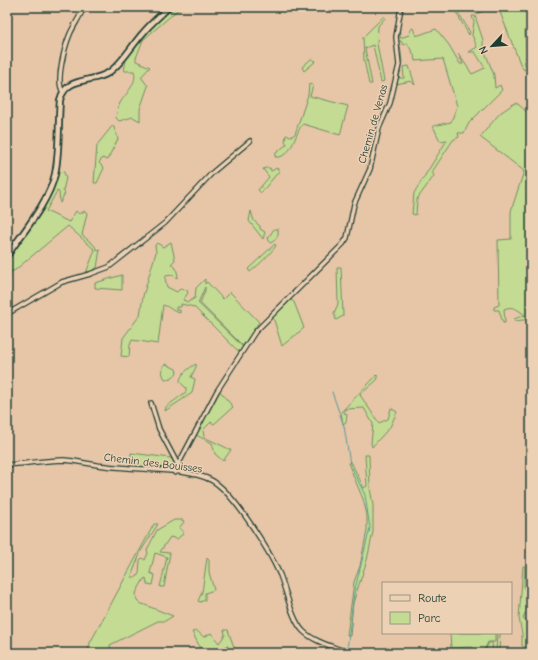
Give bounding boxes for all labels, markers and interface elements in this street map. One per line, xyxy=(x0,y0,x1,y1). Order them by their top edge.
north arrow xyxy=(472,26,512,66)
text: N xyxy=(476,44,491,56)
street label: Chemin de Venas xyxy=(356,83,391,165)
street label: Chemin des Bouisses xyxy=(103,451,203,476)
legend xyxy=(382,582,512,634)
text: Route xyxy=(418,591,447,605)
text: Parc xyxy=(418,611,441,625)

